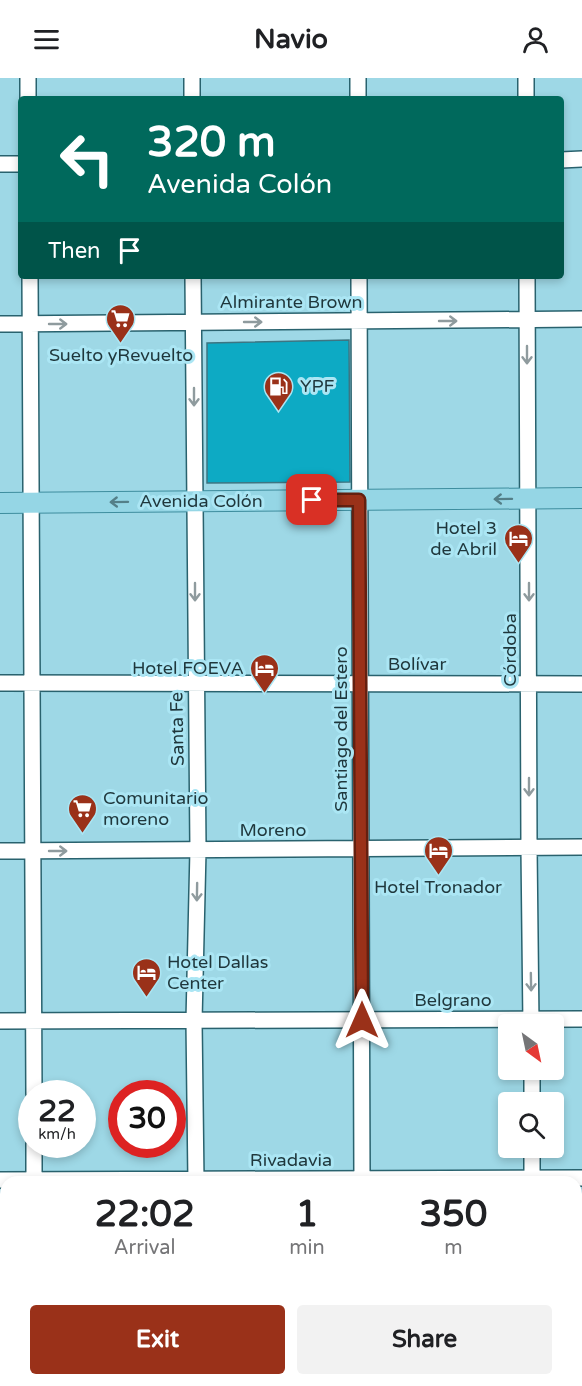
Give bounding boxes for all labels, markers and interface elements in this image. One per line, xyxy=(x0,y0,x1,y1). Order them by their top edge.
icon: menu xyxy=(30,23,63,56)
text: Navio xyxy=(254,23,328,56)
icon: person xyxy=(519,23,552,56)
text: 320 m xyxy=(147,117,276,168)
icon: left xyxy=(48,120,126,198)
text: Avenida Colón xyxy=(147,168,332,201)
icon: arrive xyxy=(113,234,146,267)
text: Then xyxy=(48,238,101,264)
street label: Almirante Brown xyxy=(219,291,363,313)
supermarket icon: Suelto yRevuelto xyxy=(105,302,137,344)
one-way arrow xyxy=(438,315,458,326)
one-way arrow xyxy=(243,316,263,328)
one-way arrow xyxy=(48,318,68,330)
place label: Suelto yRevuelto xyxy=(49,344,193,366)
one-way arrow xyxy=(521,345,533,365)
fuel station icon: YPF xyxy=(263,370,295,412)
place label: YPF xyxy=(300,375,335,397)
one-way arrow xyxy=(188,387,200,407)
pin xyxy=(286,474,337,525)
icon: arrive xyxy=(295,483,328,516)
street label: Avenida Colón xyxy=(139,490,263,512)
one-way arrow xyxy=(493,493,513,505)
one-way arrow xyxy=(109,496,129,508)
place label: Hotel 3 de Abril xyxy=(430,517,497,560)
hotel icon: Hotel 3 de Abril xyxy=(502,522,534,564)
one-way arrow xyxy=(189,582,201,602)
one-way arrow xyxy=(523,582,535,602)
street label: Córdoba xyxy=(499,613,521,687)
street label: Santiago del Estero xyxy=(330,646,352,812)
hotel icon: Hotel FOEVA xyxy=(249,652,281,694)
street label: Bolívar xyxy=(388,653,446,675)
place label: Hotel FOEVA xyxy=(132,657,244,679)
street label: Santa Fe xyxy=(165,692,189,766)
one-way arrow xyxy=(523,777,535,797)
place label: Comunitario moreno xyxy=(103,787,208,830)
supermarket icon: Comunitario moreno xyxy=(66,792,98,834)
street label: Moreno xyxy=(240,819,306,841)
hotel icon: Hotel Tronador xyxy=(422,834,454,876)
one-way arrow xyxy=(48,845,68,857)
place label: Hotel Tronador xyxy=(374,876,502,898)
one-way arrow xyxy=(191,882,203,902)
place label: Hotel Dallas Center xyxy=(167,951,268,994)
hotel icon: Hotel Dallas Center xyxy=(130,956,162,998)
one-way arrow xyxy=(525,972,537,992)
position arrow xyxy=(330,988,394,1052)
street label: Belgrano xyxy=(414,989,492,1011)
north arrow xyxy=(498,1014,564,1080)
map controls xyxy=(498,1014,564,1158)
speed limit sign: 30 xyxy=(108,1080,186,1158)
button: search xyxy=(498,1092,564,1158)
text: 22 xyxy=(38,1093,76,1130)
text: km/h xyxy=(38,1125,76,1143)
street label: Rivadavia xyxy=(250,1149,332,1171)
text: 22:02 xyxy=(95,1193,195,1236)
text: 1 xyxy=(296,1193,318,1236)
text: 350 xyxy=(419,1193,487,1236)
text: Arrival xyxy=(114,1236,176,1260)
text: min xyxy=(289,1236,325,1260)
text: m xyxy=(444,1236,463,1260)
button: Exit xyxy=(30,1305,285,1374)
button: Share xyxy=(297,1305,552,1374)

